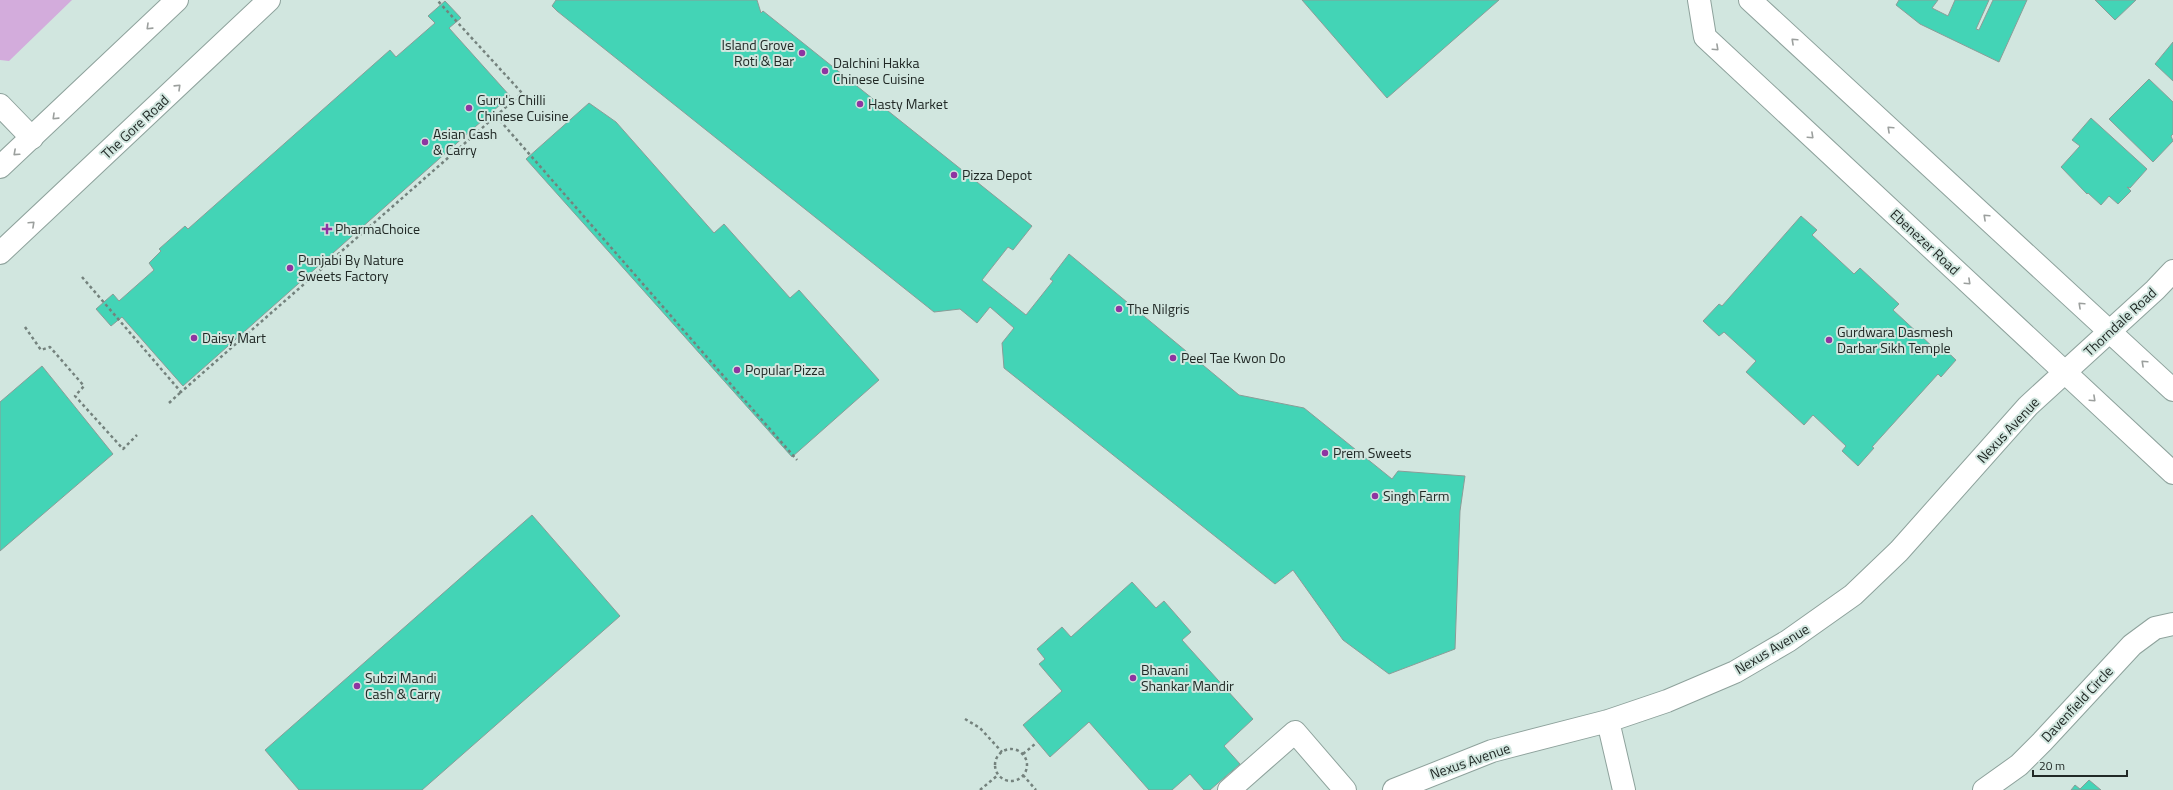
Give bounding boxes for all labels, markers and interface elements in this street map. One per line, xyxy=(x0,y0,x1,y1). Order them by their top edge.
one-way arrow xyxy=(146,22,154,30)
place label: Island Grove Roti & Bar xyxy=(722,34,794,71)
one-way arrow xyxy=(1792,39,1799,46)
one-way arrow xyxy=(1711,43,1719,50)
marker: Island Grove Roti & Bar xyxy=(797,48,807,58)
place label: Dalchini Hakka Chinese Cuisine xyxy=(833,52,925,89)
marker: Dalchini Hakka Chinese Cuisine xyxy=(820,66,830,76)
one-way arrow xyxy=(173,84,181,92)
place label: Guru's Chilli Chinese Cuisine xyxy=(477,89,569,126)
street label: The Gore Road xyxy=(96,90,173,164)
place label: Hasty Market xyxy=(868,93,948,114)
marker: Hasty Market xyxy=(855,99,865,109)
marker: Guru's Chilli Chinese Cuisine xyxy=(464,103,474,113)
one-way arrow xyxy=(52,112,60,119)
place label: Asian Cash & Carry xyxy=(433,123,497,160)
one-way arrow xyxy=(1887,126,1895,134)
one-way arrow xyxy=(1807,131,1814,138)
marker: Asian Cash & Carry xyxy=(420,137,430,147)
one-way arrow xyxy=(13,148,21,155)
place label: Pizza Depot xyxy=(962,164,1032,185)
marker: Pizza Depot xyxy=(949,170,959,180)
street label: Ebenezer Road xyxy=(1886,204,1965,279)
one-way arrow xyxy=(1983,214,1991,222)
place label: PharmaChoice xyxy=(335,218,420,239)
one-way arrow xyxy=(27,221,35,228)
marker: PharmaChoice xyxy=(322,224,332,234)
place label: Punjabi By Nature Sweets Factory xyxy=(298,249,404,286)
marker: Punjabi By Nature Sweets Factory xyxy=(285,263,295,273)
one-way arrow xyxy=(1963,277,1971,285)
street label: Thorndale Road xyxy=(2079,282,2161,361)
place label: The Nilgris xyxy=(1127,298,1189,319)
one-way arrow xyxy=(2079,303,2086,310)
marker: The Nilgris xyxy=(1114,304,1124,314)
place label: Gurdwara Dasmesh Darbar Sikh Temple xyxy=(1837,321,1953,358)
place label: Daisy Mart xyxy=(202,327,266,348)
marker: Daisy Mart xyxy=(189,333,199,343)
marker: Gurdwara Dasmesh Darbar Sikh Temple xyxy=(1824,335,1834,345)
place label: Peel Tae Kwon Do xyxy=(1181,347,1286,368)
marker: Peel Tae Kwon Do xyxy=(1168,353,1178,363)
place label: Popular Pizza xyxy=(745,359,825,380)
one-way arrow xyxy=(2142,361,2149,368)
marker: Popular Pizza xyxy=(732,365,742,375)
street label: Nexus Avenue xyxy=(1971,392,2044,467)
one-way arrow xyxy=(2088,394,2096,402)
place label: Prem Sweets xyxy=(1333,442,1411,463)
marker: Prem Sweets xyxy=(1320,448,1330,458)
place label: Singh Farm xyxy=(1383,485,1449,506)
marker: Singh Farm xyxy=(1370,491,1380,501)
street label: Nexus Avenue xyxy=(1731,618,1813,679)
place label: Bhavani Shankar Mandir xyxy=(1141,659,1234,696)
street label: Davenfield Circle xyxy=(2036,661,2118,746)
place label: Subzi Mandi Cash & Carry xyxy=(365,667,441,704)
marker: Bhavani Shankar Mandir xyxy=(1128,673,1138,683)
marker: Subzi Mandi Cash & Carry xyxy=(352,681,362,691)
street label: Nexus Avenue xyxy=(1427,737,1513,784)
scale bar xyxy=(2033,752,2127,778)
text: 20 m xyxy=(2039,756,2065,775)

